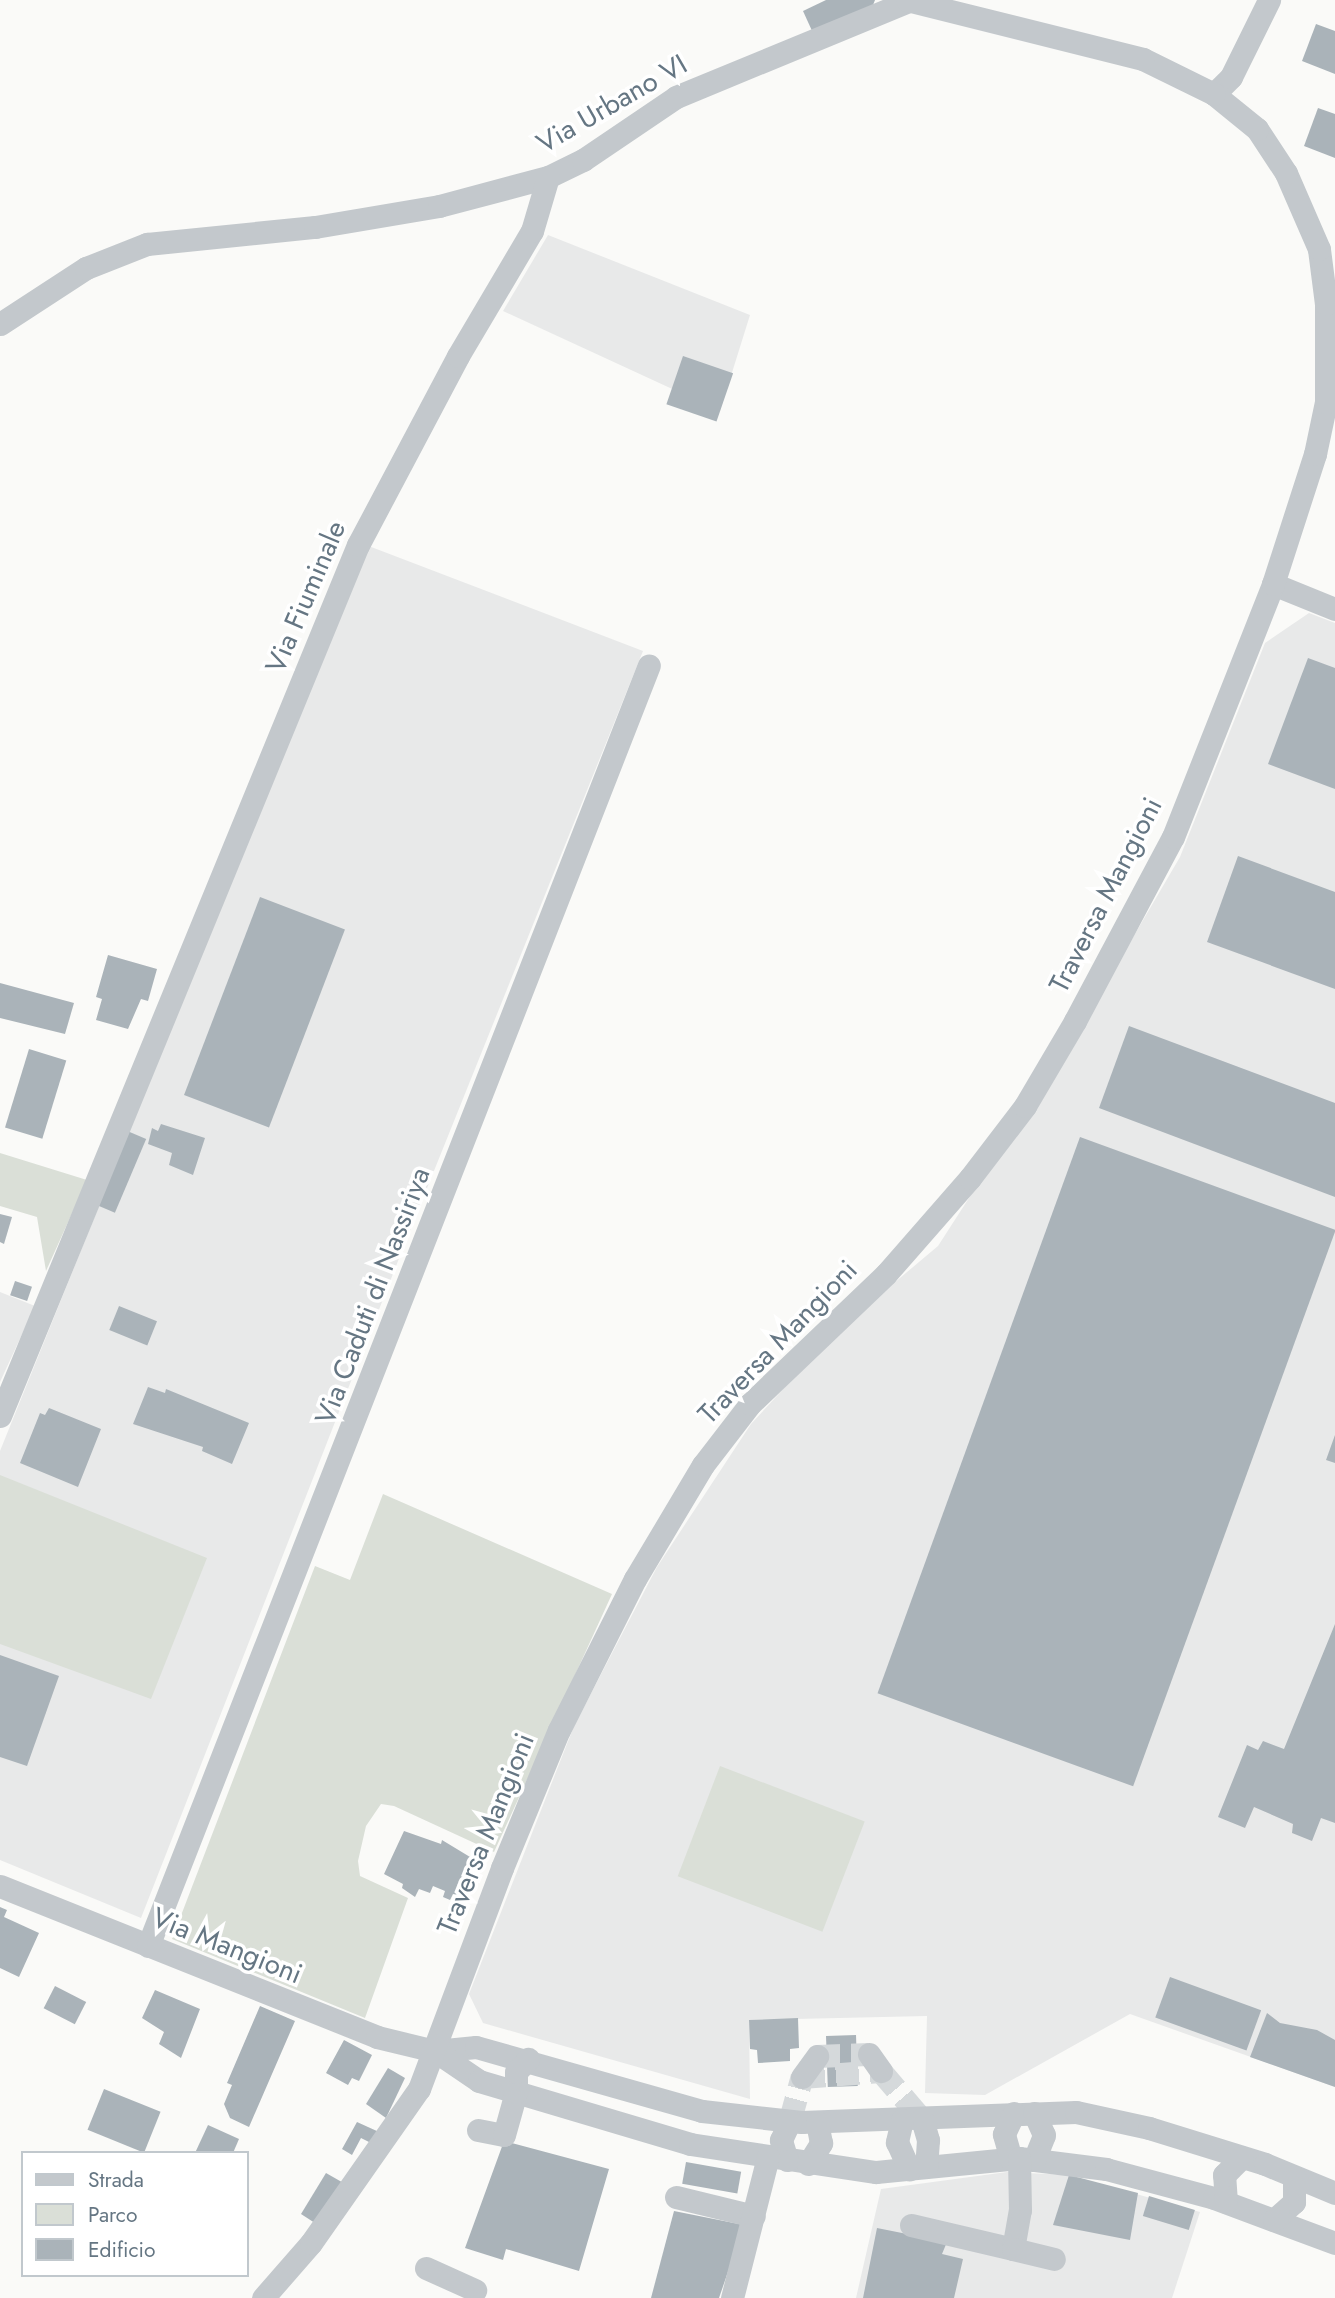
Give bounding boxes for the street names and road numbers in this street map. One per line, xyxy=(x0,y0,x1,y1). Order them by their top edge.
street label: Via Urbano VI xyxy=(531,47,693,161)
street label: Via Fiuminale xyxy=(259,516,353,678)
street label: Traversa Mangioni xyxy=(1042,792,1170,998)
street label: Via Caduti di Nassiriya xyxy=(308,1163,438,1429)
street label: Traversa Mangioni xyxy=(692,1253,864,1431)
street label: Traversa Mangioni xyxy=(430,1728,542,1940)
street label: Via Mangioni xyxy=(147,1901,307,1991)

